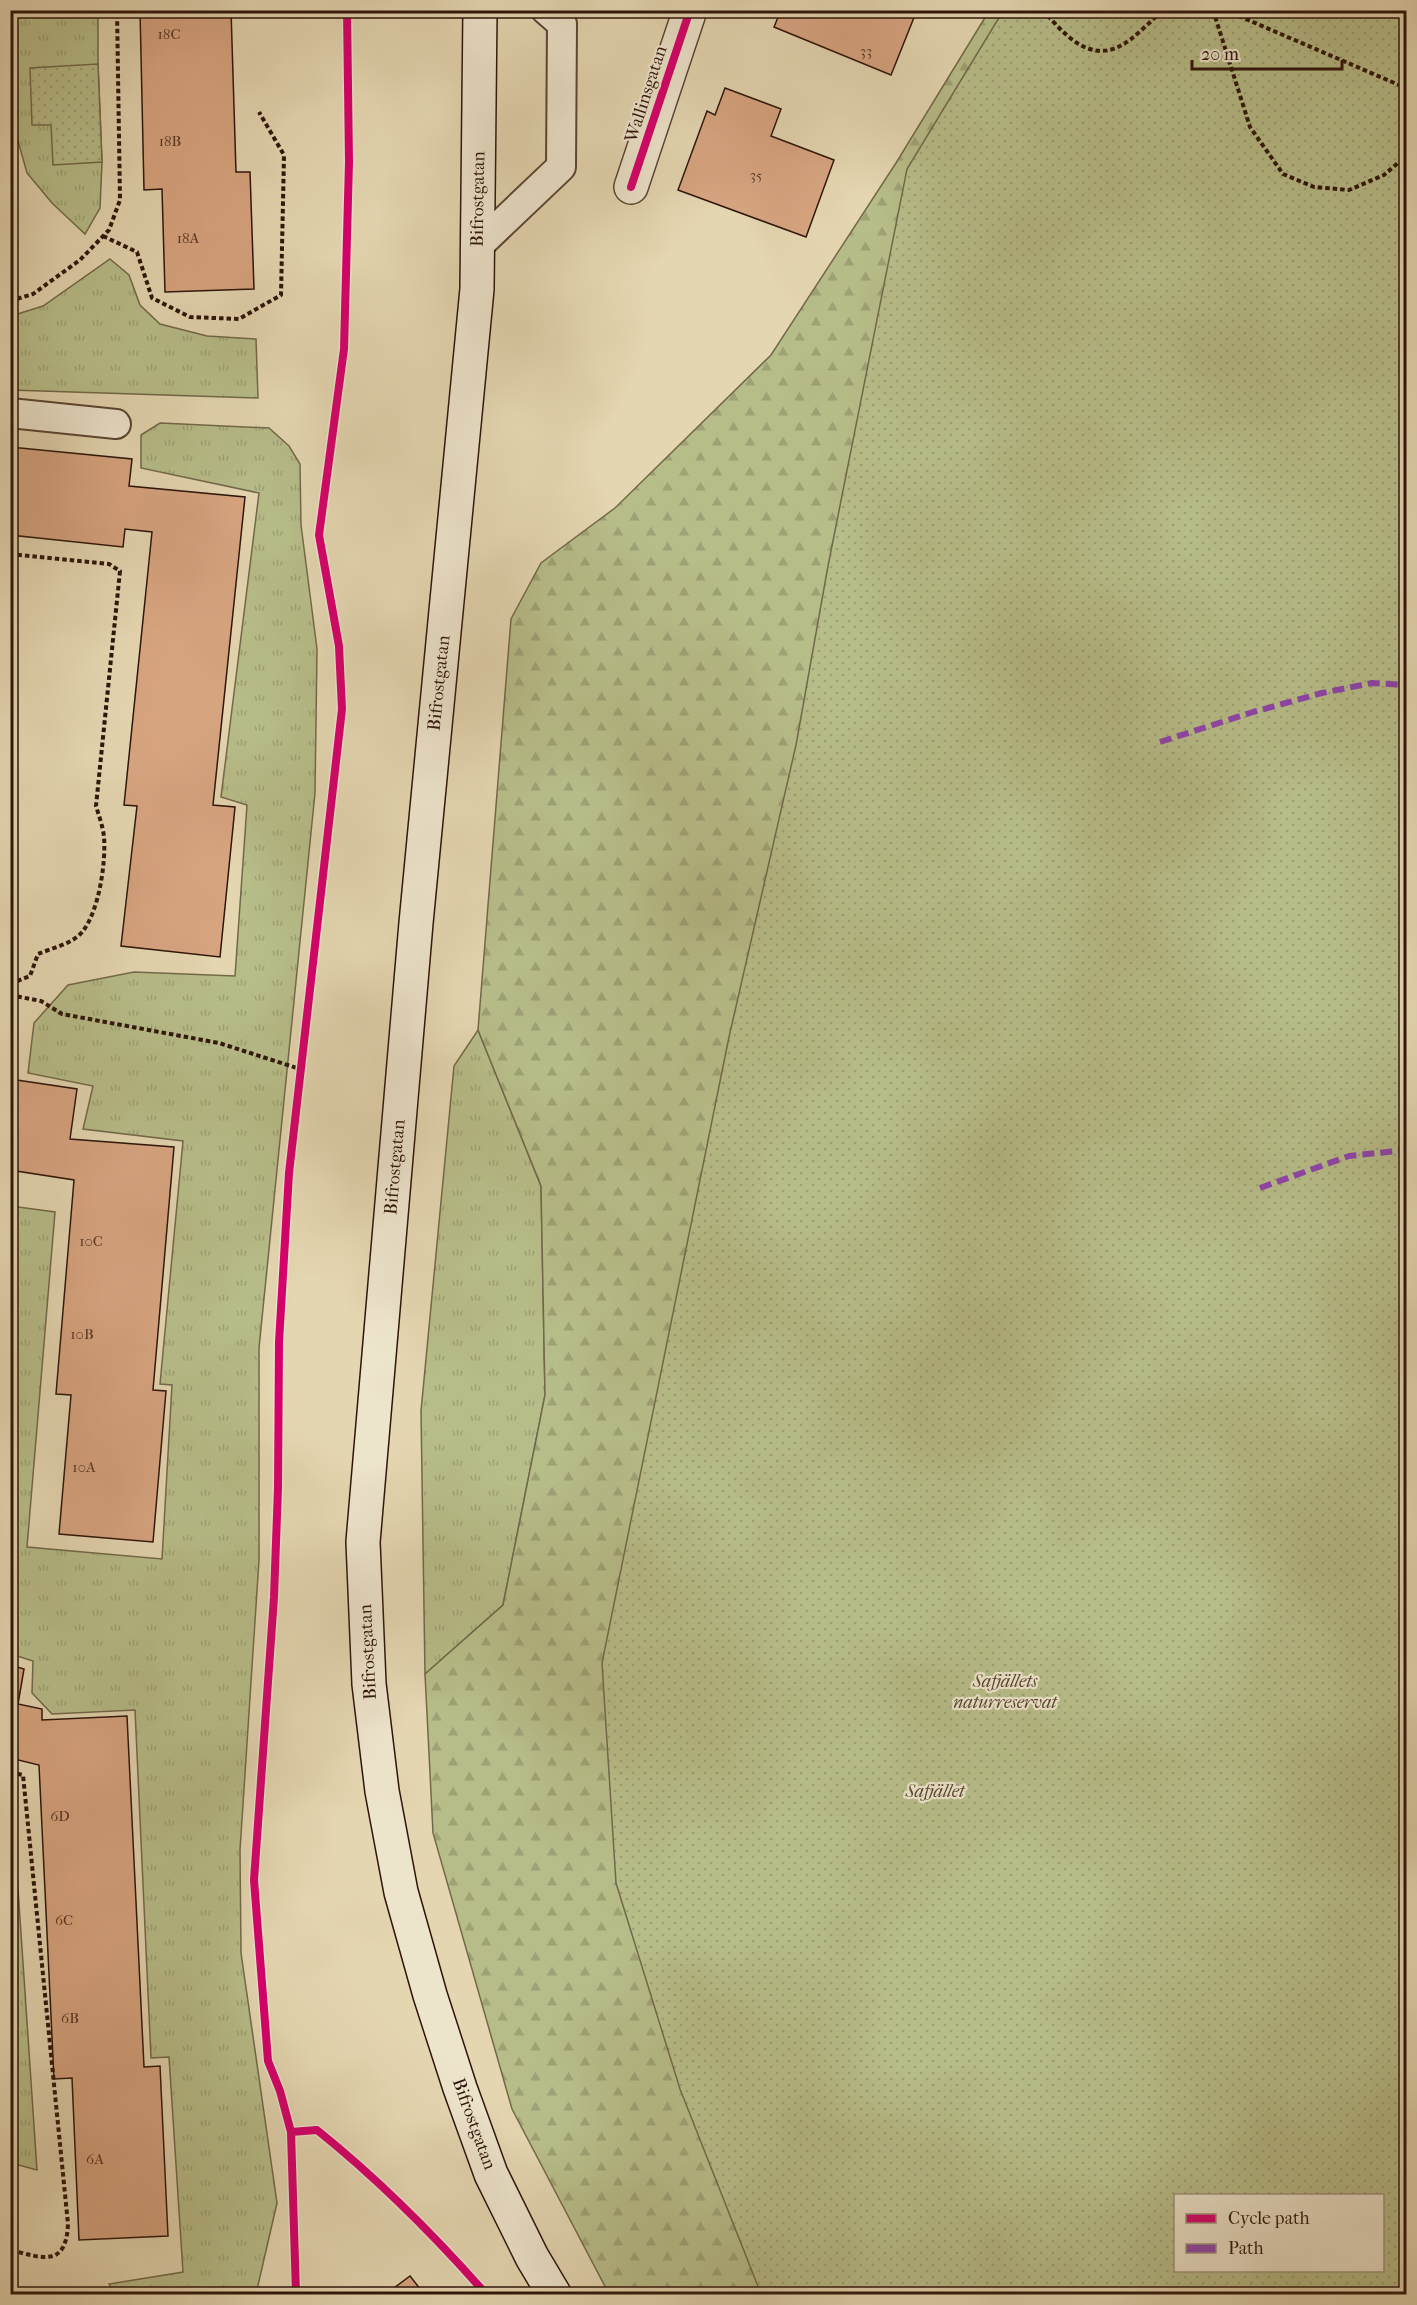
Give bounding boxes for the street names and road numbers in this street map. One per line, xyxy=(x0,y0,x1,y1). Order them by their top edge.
street label: Wallinsgatan xyxy=(620,43,672,146)
street label: Bifrostgatan xyxy=(467,150,489,247)
street label: Bifrostgatan xyxy=(424,634,455,732)
street label: Bifrostgatan xyxy=(380,1118,410,1216)
street label: Bifrostgatan xyxy=(355,1603,381,1700)
street label: Bifrostgatan xyxy=(448,2075,500,2173)

